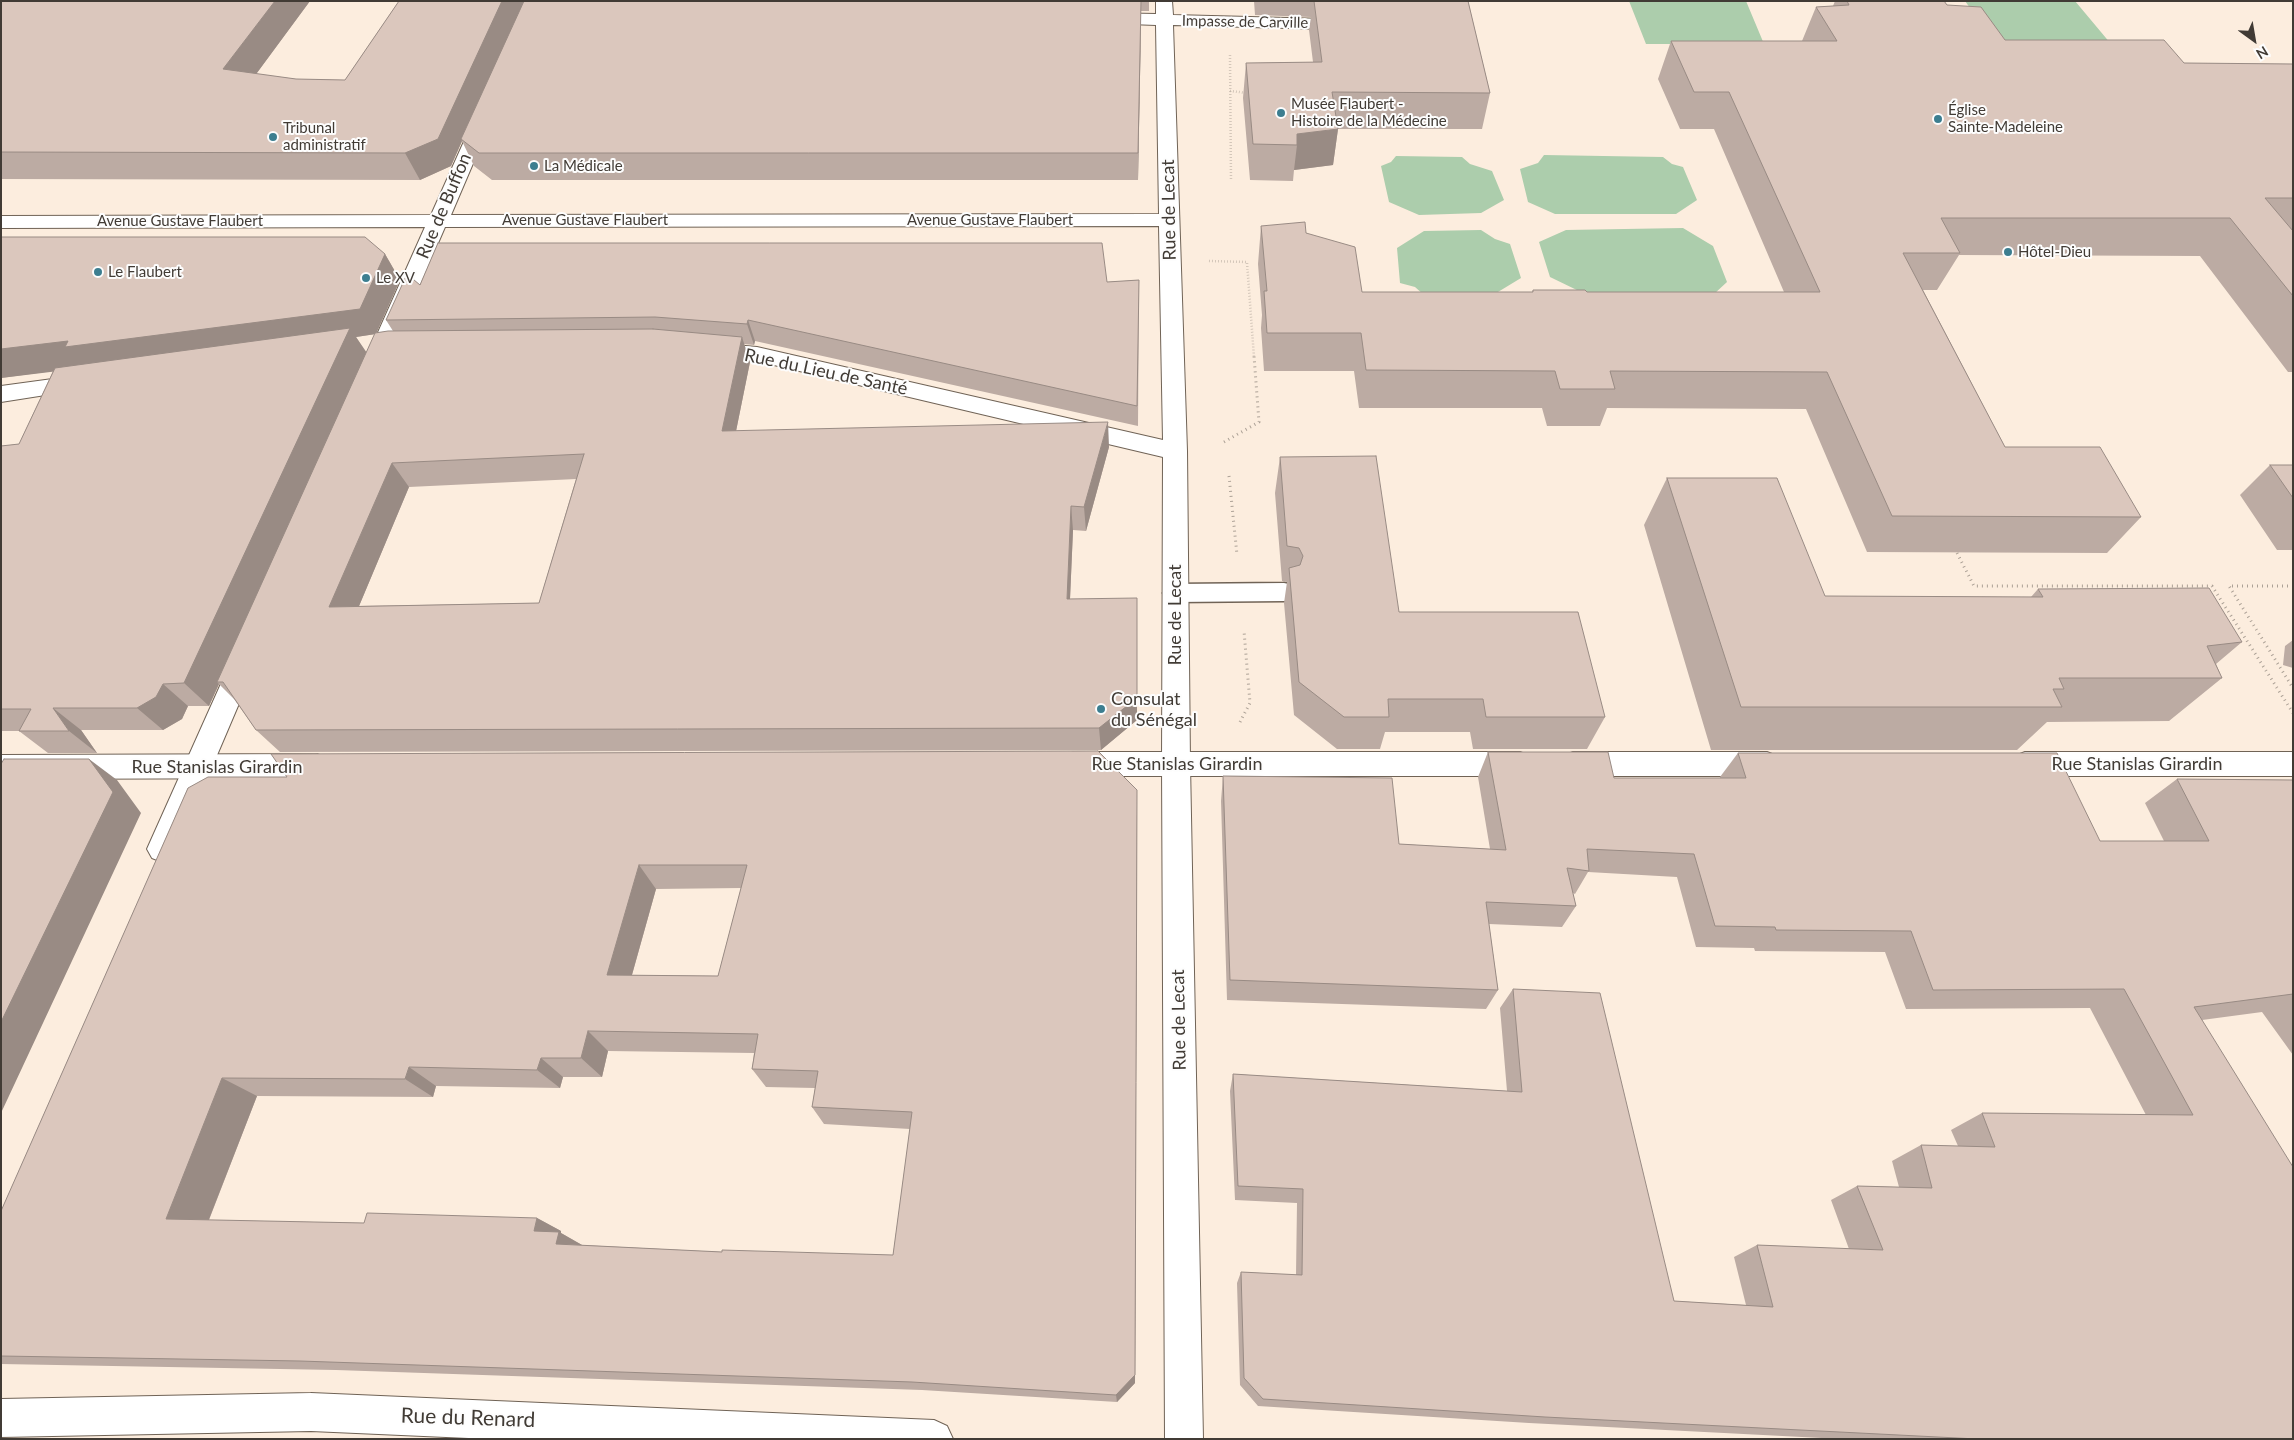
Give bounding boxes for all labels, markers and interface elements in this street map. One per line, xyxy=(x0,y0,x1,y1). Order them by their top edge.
street label: Impasse de Carville xyxy=(1182,12,1308,32)
north arrow xyxy=(2229,15,2279,65)
text: N xyxy=(2253,43,2271,63)
place label: Musée Flaubert - Histoire de la Médecine xyxy=(1291,95,1447,130)
place label: Église Sainte-Madeleine xyxy=(1948,101,2063,136)
marker: Musée Flaubert - Histoire de la Médecine xyxy=(1275,107,1287,119)
marker: Église Sainte-Madeleine xyxy=(1932,113,1944,125)
place label: Tribunal administratif xyxy=(283,119,366,154)
marker: Tribunal administratif xyxy=(267,131,279,143)
street label: Rue de Buffon xyxy=(412,150,476,262)
place label: La Médicale xyxy=(544,157,623,175)
street label: Rue de Lecat xyxy=(1157,159,1181,261)
marker: La Médicale xyxy=(528,160,540,172)
street label: Avenue Gustave Flaubert xyxy=(502,211,668,229)
street label: Avenue Gustave Flaubert xyxy=(907,211,1073,229)
street label: Avenue Gustave Flaubert xyxy=(97,212,263,230)
place label: Hôtel-Dieu xyxy=(2018,243,2091,261)
marker: Hôtel-Dieu xyxy=(2002,246,2014,258)
place label: Le Flaubert xyxy=(108,263,182,281)
marker: Le Flaubert xyxy=(92,266,104,278)
place label: Le XV xyxy=(376,269,415,287)
marker: Le XV xyxy=(360,272,372,284)
street label: Rue du Lieu de Santé xyxy=(743,344,909,400)
street label: Rue de Lecat xyxy=(1164,564,1186,666)
place label: Consulat du Sénégal xyxy=(1111,688,1197,731)
marker: Consulat du Sénégal xyxy=(1095,703,1107,715)
street label: Rue Stanislas Girardin xyxy=(1092,753,1262,775)
street label: Rue Stanislas Girardin xyxy=(2052,753,2222,775)
street label: Rue Stanislas Girardin xyxy=(132,756,302,778)
street label: Rue de Lecat xyxy=(1167,969,1191,1071)
street label: Rue du Renard xyxy=(400,1403,536,1433)

